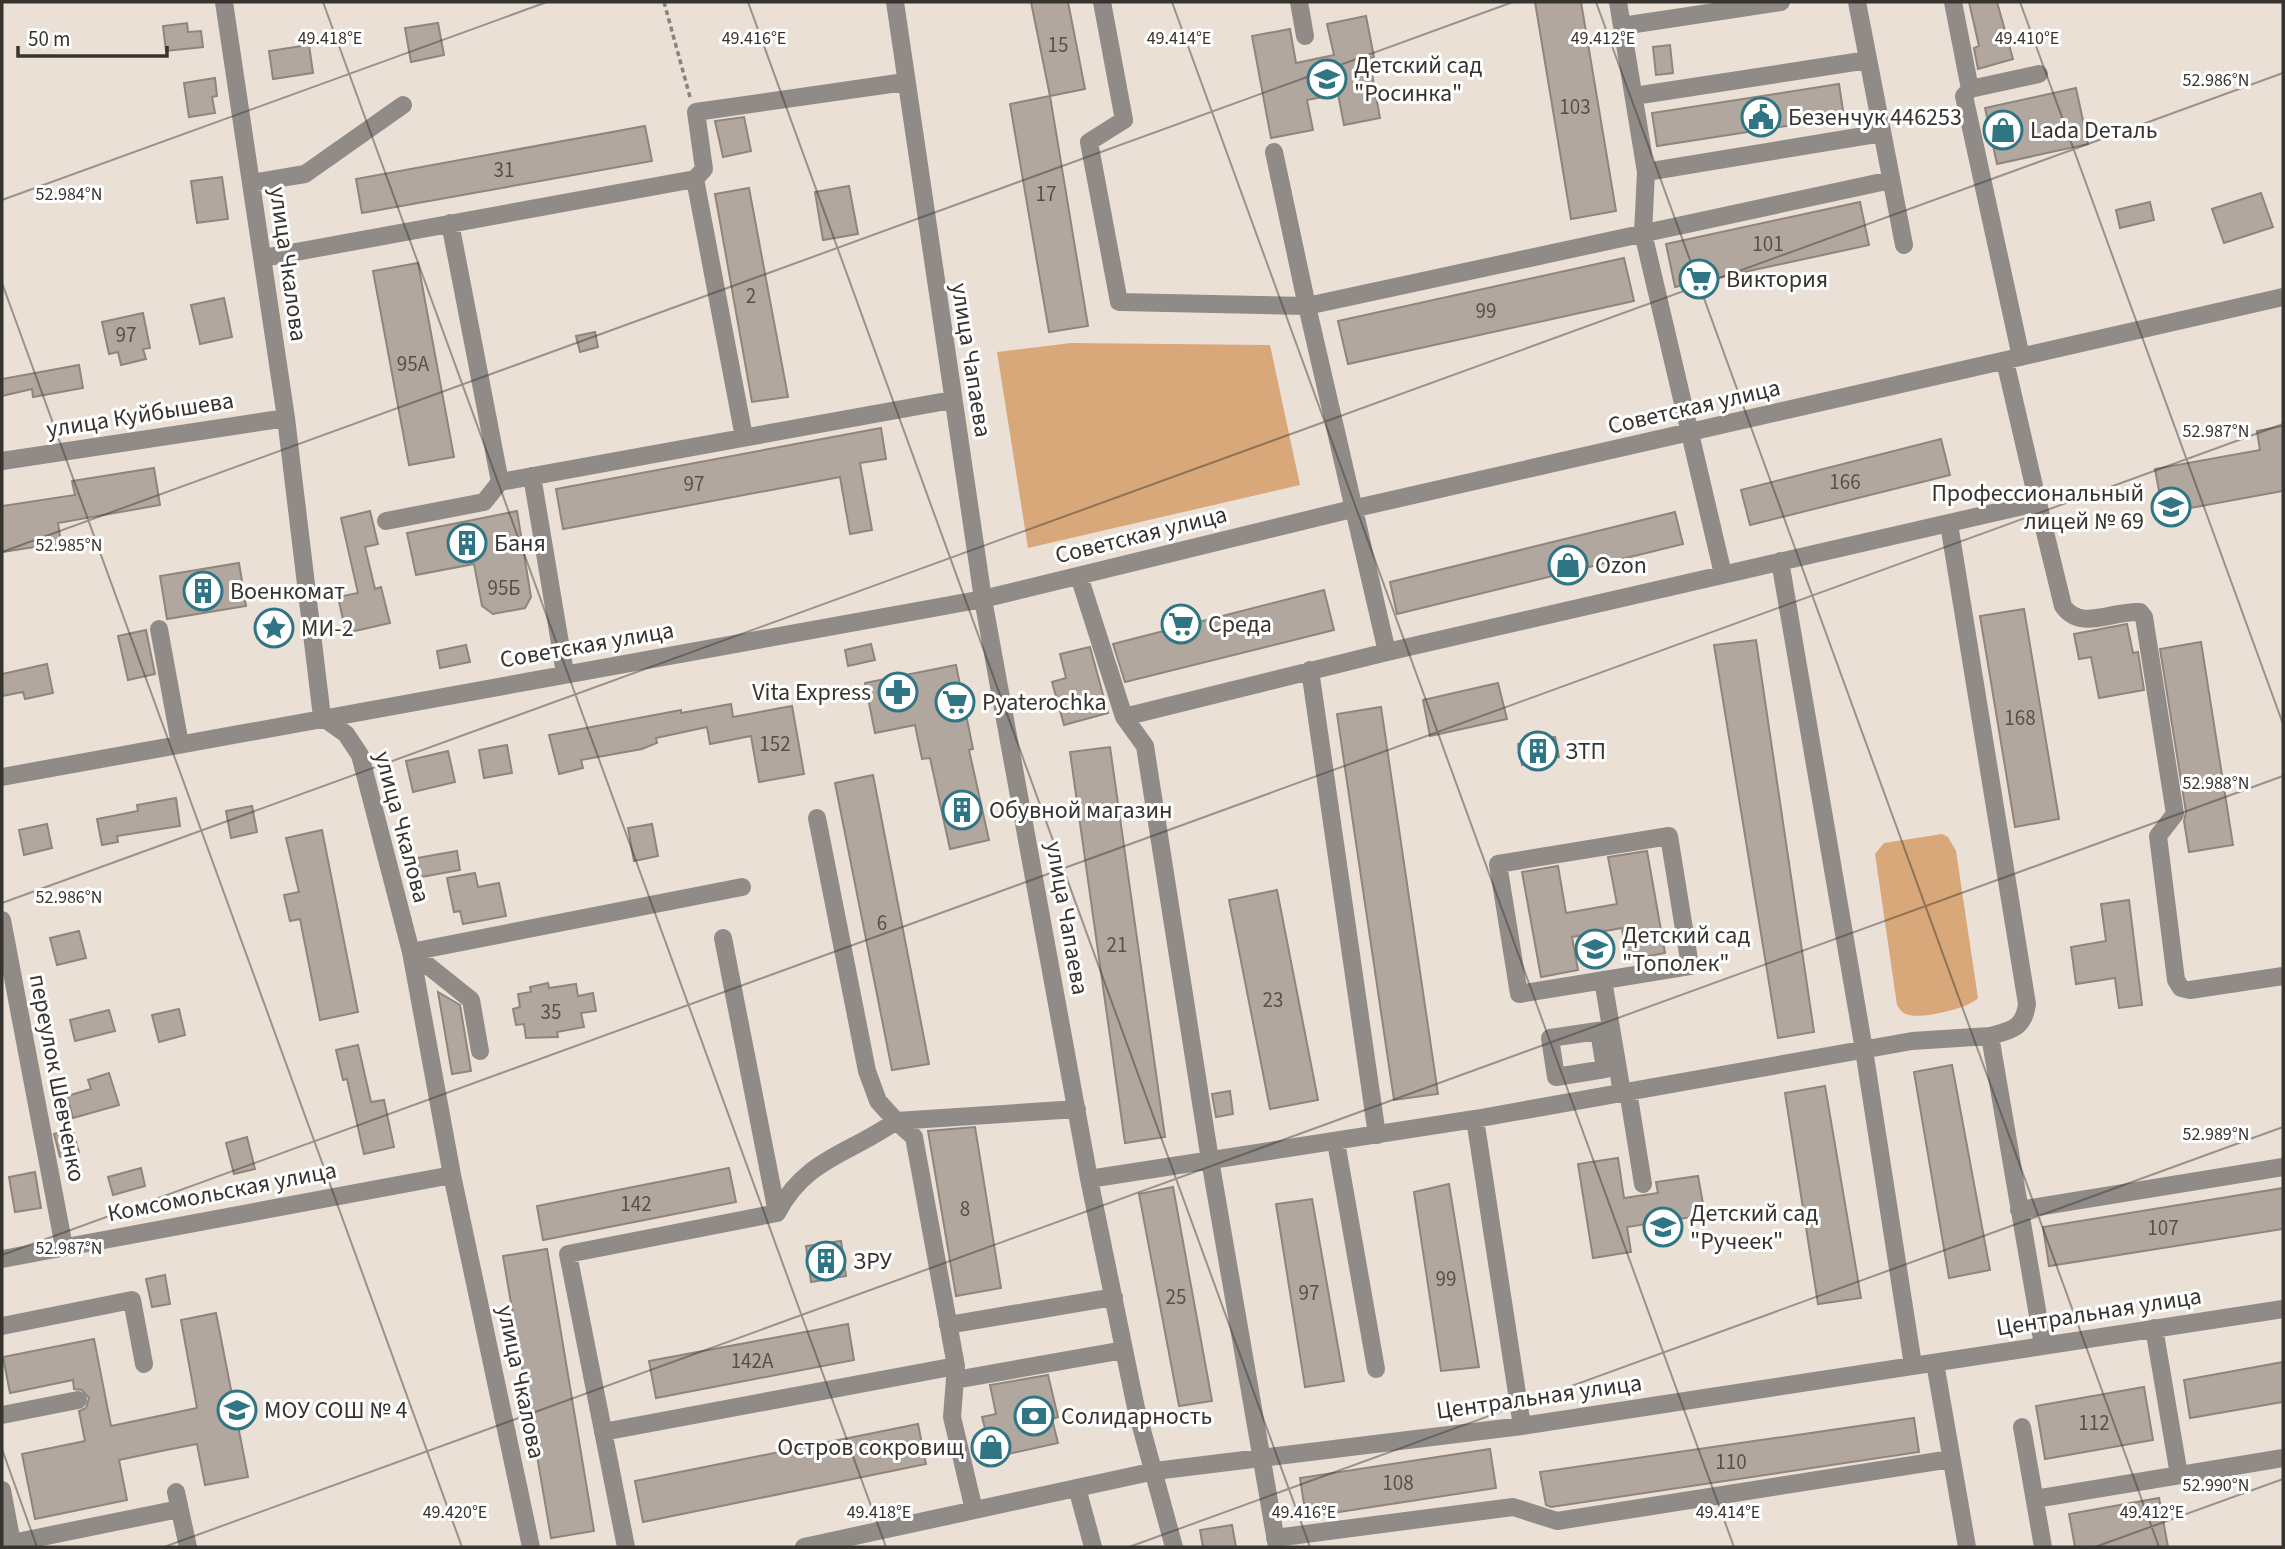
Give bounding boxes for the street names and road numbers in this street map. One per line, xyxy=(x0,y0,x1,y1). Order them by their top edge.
street label: улица Чкалова xyxy=(260,184,316,344)
street label: улица Чапаева xyxy=(942,280,1000,440)
street label: Советская улица xyxy=(1604,370,1784,444)
street label: улица Куйбышева xyxy=(44,383,236,447)
street label: Советская улица xyxy=(1051,497,1231,573)
street label: Советская улица xyxy=(497,612,677,678)
street label: улица Чкалова xyxy=(365,747,439,907)
street label: улица Чапаева xyxy=(1036,838,1098,998)
street label: переулок Шевченко xyxy=(20,971,94,1185)
street label: Комсомольская улица xyxy=(104,1153,340,1231)
street label: Центральная улица xyxy=(1994,1279,2204,1345)
street label: улица Чкалова xyxy=(488,1302,554,1462)
street label: Центральная улица xyxy=(1434,1365,1644,1429)

